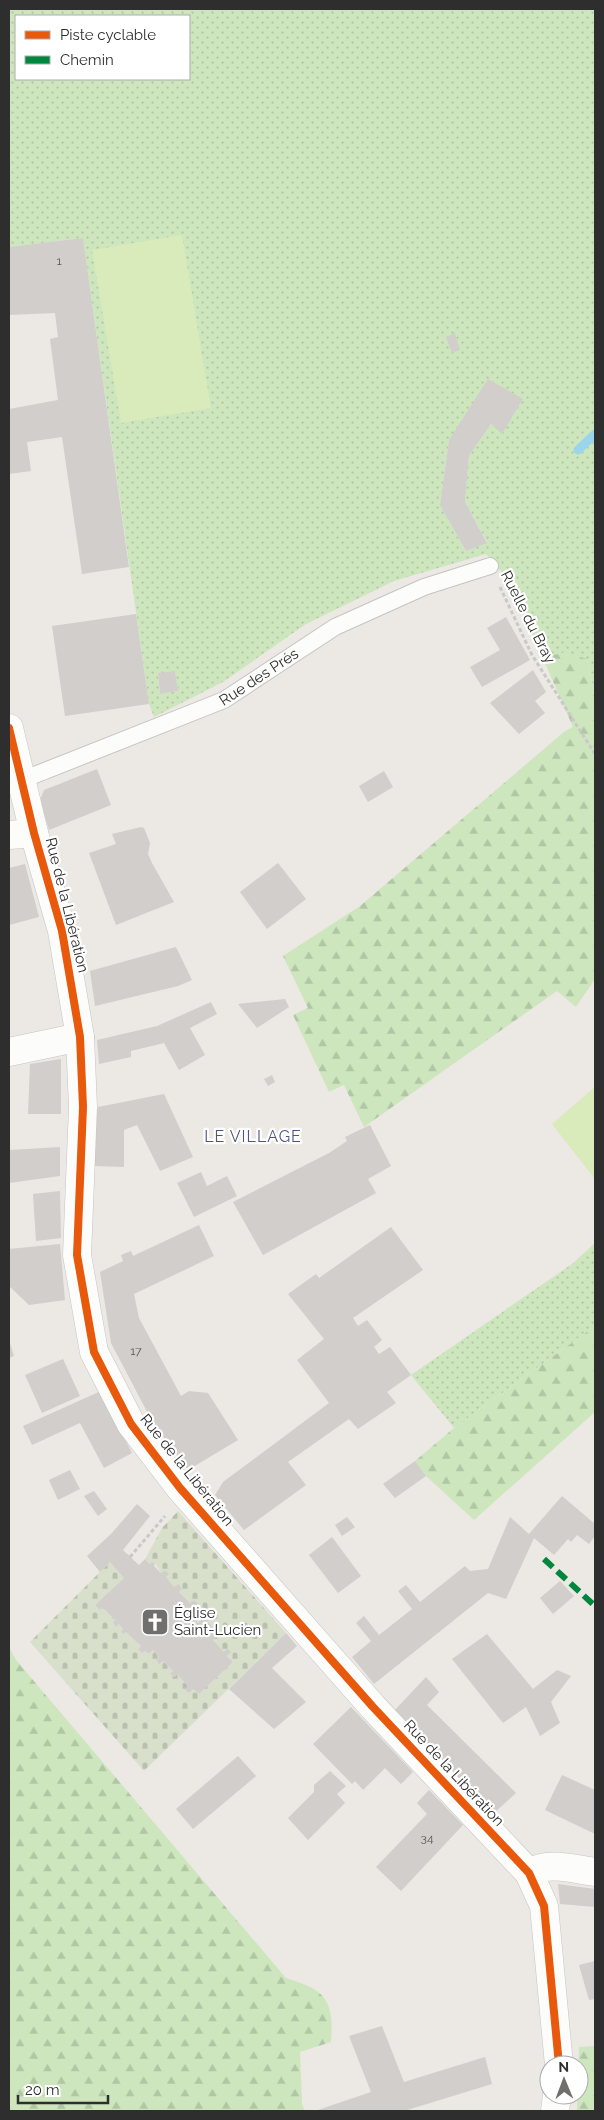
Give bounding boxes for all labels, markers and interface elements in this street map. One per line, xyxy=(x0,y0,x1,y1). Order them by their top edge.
legend xyxy=(15,15,190,80)
text: Piste cyclable xyxy=(60,26,156,44)
text: Chemin xyxy=(60,51,114,69)
house number: 1 xyxy=(56,254,62,268)
street label: Ruelle du Bray xyxy=(497,568,559,666)
street label: Rue des Prés xyxy=(216,645,302,710)
street label: Rue de la Libération xyxy=(41,836,93,974)
district label: LE VILLAGE xyxy=(204,1127,302,1146)
house number: 17 xyxy=(130,1344,142,1358)
street label: Rue de la Libération xyxy=(136,1410,238,1530)
place label: Église Saint-Lucien xyxy=(174,1604,261,1639)
church icon: Église Saint-Lucien xyxy=(140,1607,170,1637)
street label: Rue de la Libération xyxy=(400,1716,508,1830)
house number: 34 xyxy=(421,1831,434,1845)
north arrow xyxy=(539,2055,589,2105)
text: N xyxy=(558,2059,569,2075)
scale bar xyxy=(18,2072,108,2104)
text: 20 m xyxy=(25,2081,60,2099)

